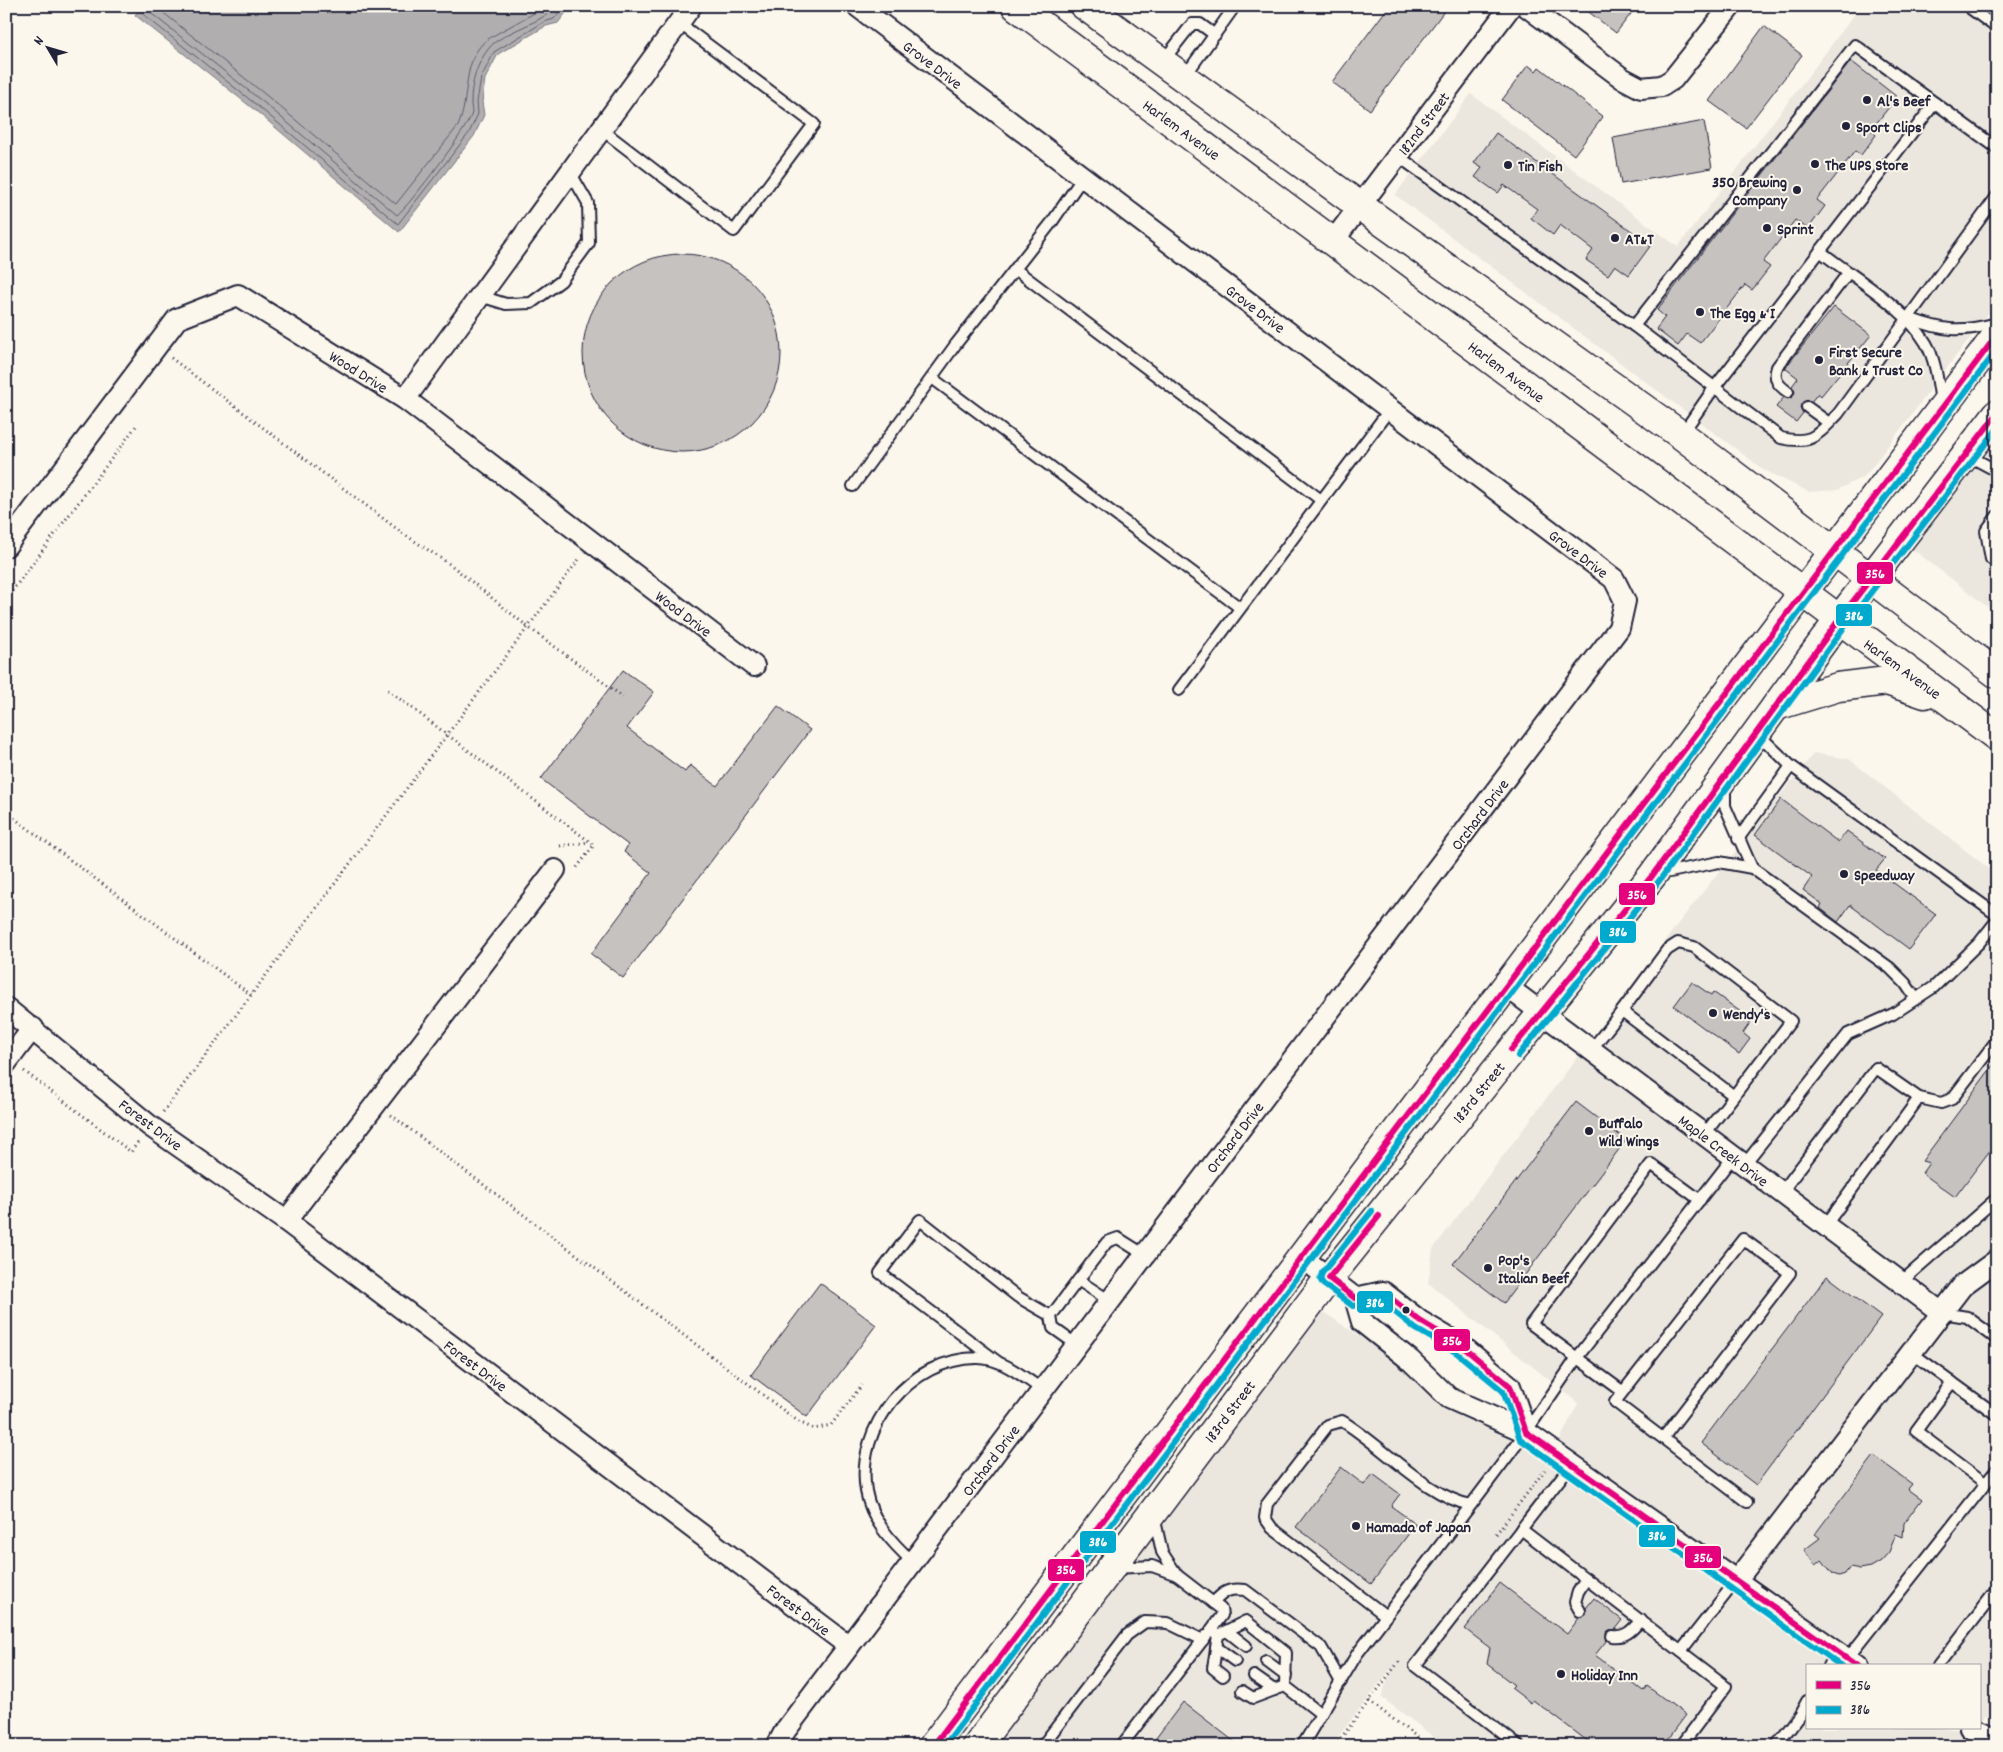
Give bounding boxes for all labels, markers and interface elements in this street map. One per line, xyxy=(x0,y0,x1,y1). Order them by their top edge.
north arrow xyxy=(22,22,72,72)
text: N xyxy=(29,32,49,50)
street label: Grove Drive xyxy=(897,36,966,96)
street label: 182nd Street xyxy=(1393,88,1457,161)
place label: Al's Beef xyxy=(1877,91,1932,114)
marker: Al's Beef xyxy=(1861,94,1873,106)
street label: Harlem Avenue xyxy=(1137,95,1224,167)
place label: Sport Clips xyxy=(1856,117,1922,140)
marker: Sport Clips xyxy=(1840,120,1852,132)
place label: The UPS Store xyxy=(1825,155,1908,178)
place label: Tin Fish xyxy=(1518,156,1563,179)
marker: The UPS Store xyxy=(1809,158,1821,170)
marker: Tin Fish xyxy=(1502,159,1514,171)
place label: 350 Brewing Company xyxy=(1712,172,1789,213)
marker: 350 Brewing Company xyxy=(1791,184,1803,196)
place label: Sprint xyxy=(1777,219,1814,242)
marker: Sprint xyxy=(1761,222,1773,234)
place label: AT&T xyxy=(1625,229,1654,252)
marker: AT&T xyxy=(1609,232,1621,244)
street label: Grove Drive xyxy=(1220,280,1289,340)
place label: The Egg & I xyxy=(1710,303,1776,326)
marker: The Egg & I xyxy=(1694,306,1706,318)
street label: Harlem Avenue xyxy=(1462,336,1549,410)
place label: First Secure Bank & Trust Co xyxy=(1829,342,1923,383)
street label: Wood Drive xyxy=(324,346,392,400)
marker: First Secure Bank & Trust Co xyxy=(1813,354,1825,366)
street label: Grove Drive xyxy=(1543,525,1612,585)
line badge: 356 xyxy=(1856,561,1894,585)
text: 356 xyxy=(1865,565,1885,585)
street label: Wood Drive xyxy=(649,586,716,644)
line badge: 386 xyxy=(1835,603,1873,627)
text: 386 xyxy=(1845,607,1863,627)
street label: Harlem Avenue xyxy=(1858,634,1945,706)
street label: Orchard Drive xyxy=(1446,775,1516,856)
place label: Speedway xyxy=(1854,865,1916,888)
marker: Speedway xyxy=(1838,868,1850,880)
line badge: 356 xyxy=(1618,882,1656,906)
text: 356 xyxy=(1627,886,1647,906)
line badge: 386 xyxy=(1599,920,1637,944)
text: 386 xyxy=(1609,923,1627,943)
place label: Wendy's xyxy=(1723,1004,1771,1027)
marker: Wendy's xyxy=(1707,1007,1719,1019)
street label: 183rd Street xyxy=(1448,1058,1512,1129)
street label: Forest Drive xyxy=(113,1094,186,1158)
street label: Orchard Drive xyxy=(1201,1098,1271,1179)
street label: Maple Creek Drive xyxy=(1673,1110,1772,1194)
place label: Buffalo Wild Wings xyxy=(1599,1113,1660,1154)
marker: Buffalo Wild Wings xyxy=(1583,1125,1595,1137)
place label: Pop's Italian Beef xyxy=(1498,1250,1570,1291)
marker: Pop's Italian Beef xyxy=(1482,1262,1494,1274)
line badge: 386 xyxy=(1356,1290,1394,1314)
text: 386 xyxy=(1366,1294,1384,1314)
unlabelled marker xyxy=(1401,1305,1411,1315)
line badge: 356 xyxy=(1433,1328,1471,1352)
text: 356 xyxy=(1442,1332,1462,1352)
street label: Forest Drive xyxy=(438,1335,511,1399)
street label: 183rd Street xyxy=(1200,1376,1262,1449)
street label: Orchard Drive xyxy=(957,1421,1027,1502)
place label: Hamada of Japan xyxy=(1366,1517,1471,1540)
marker: Hamada of Japan xyxy=(1350,1520,1362,1532)
line badge: 386 xyxy=(1638,1524,1676,1548)
text: 386 xyxy=(1648,1527,1666,1547)
line badge: 386 xyxy=(1079,1530,1117,1554)
text: 386 xyxy=(1089,1533,1107,1553)
line badge: 356 xyxy=(1684,1545,1722,1569)
text: 356 xyxy=(1693,1549,1713,1569)
line badge: 356 xyxy=(1047,1558,1085,1582)
text: 356 xyxy=(1056,1561,1076,1581)
street label: Forest Drive xyxy=(761,1579,834,1643)
legend xyxy=(1806,1664,1980,1730)
place label: Holiday Inn xyxy=(1571,1665,1638,1688)
marker: Holiday Inn xyxy=(1555,1668,1567,1680)
text: 356 xyxy=(1850,1676,1871,1698)
text: 386 xyxy=(1850,1700,1870,1722)

